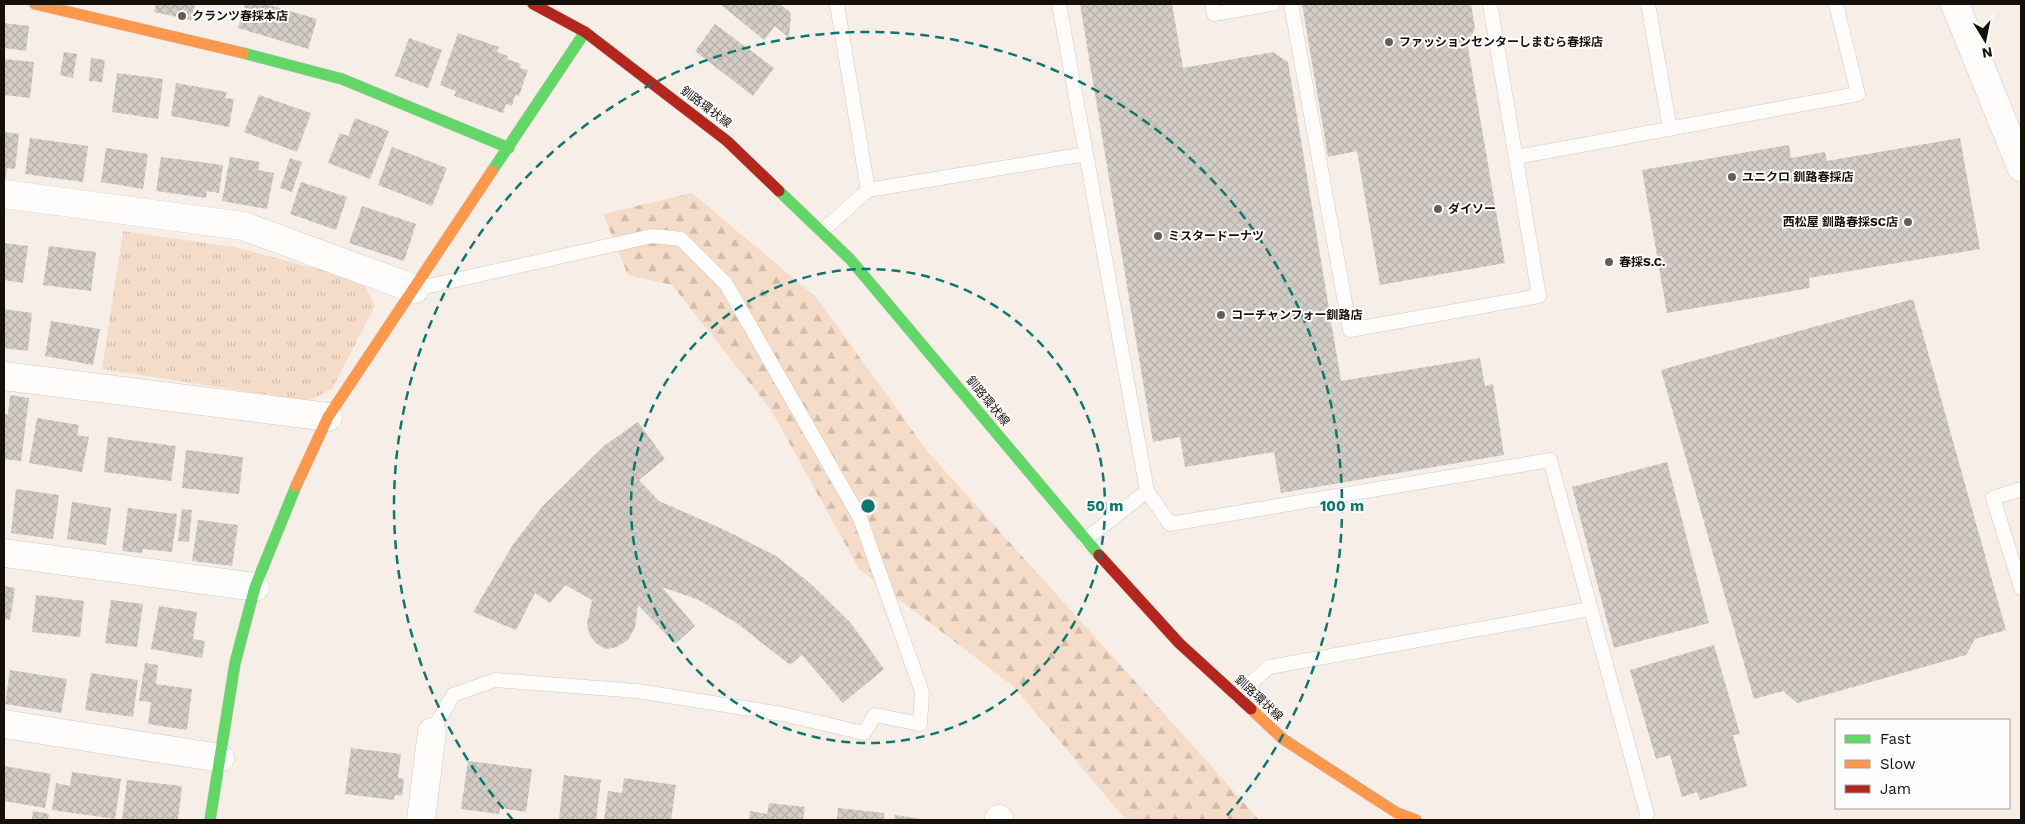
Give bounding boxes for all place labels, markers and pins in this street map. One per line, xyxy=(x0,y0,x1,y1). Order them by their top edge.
place label: クランツ春採本店 xyxy=(192,9,288,23)
marker: クランツ春採本店 xyxy=(176,10,188,22)
place label: ファッションセンターしまむら春採店 xyxy=(1399,35,1603,49)
marker: ファッションセンターしまむら春採店 xyxy=(1383,36,1395,48)
place label: ユニクロ 釧路春採店 xyxy=(1742,170,1853,184)
marker: ユニクロ 釧路春採店 xyxy=(1726,171,1738,183)
place label: ダイソー xyxy=(1448,202,1496,216)
marker: ダイソー xyxy=(1432,203,1444,215)
place label: 西松屋 釧路春採SC店 xyxy=(1783,215,1898,229)
marker: 西松屋 釧路春採SC店 xyxy=(1902,216,1914,228)
place label: ミスタードーナツ xyxy=(1168,229,1264,243)
marker: ミスタードーナツ xyxy=(1152,230,1164,242)
place label: 春採S.C. xyxy=(1619,255,1665,269)
marker: 春採S.C. xyxy=(1603,256,1615,268)
place label: コーチャンフォー釧路店 xyxy=(1231,308,1363,322)
marker: コーチャンフォー釧路店 xyxy=(1215,309,1227,321)
centre of rings xyxy=(859,497,877,515)

